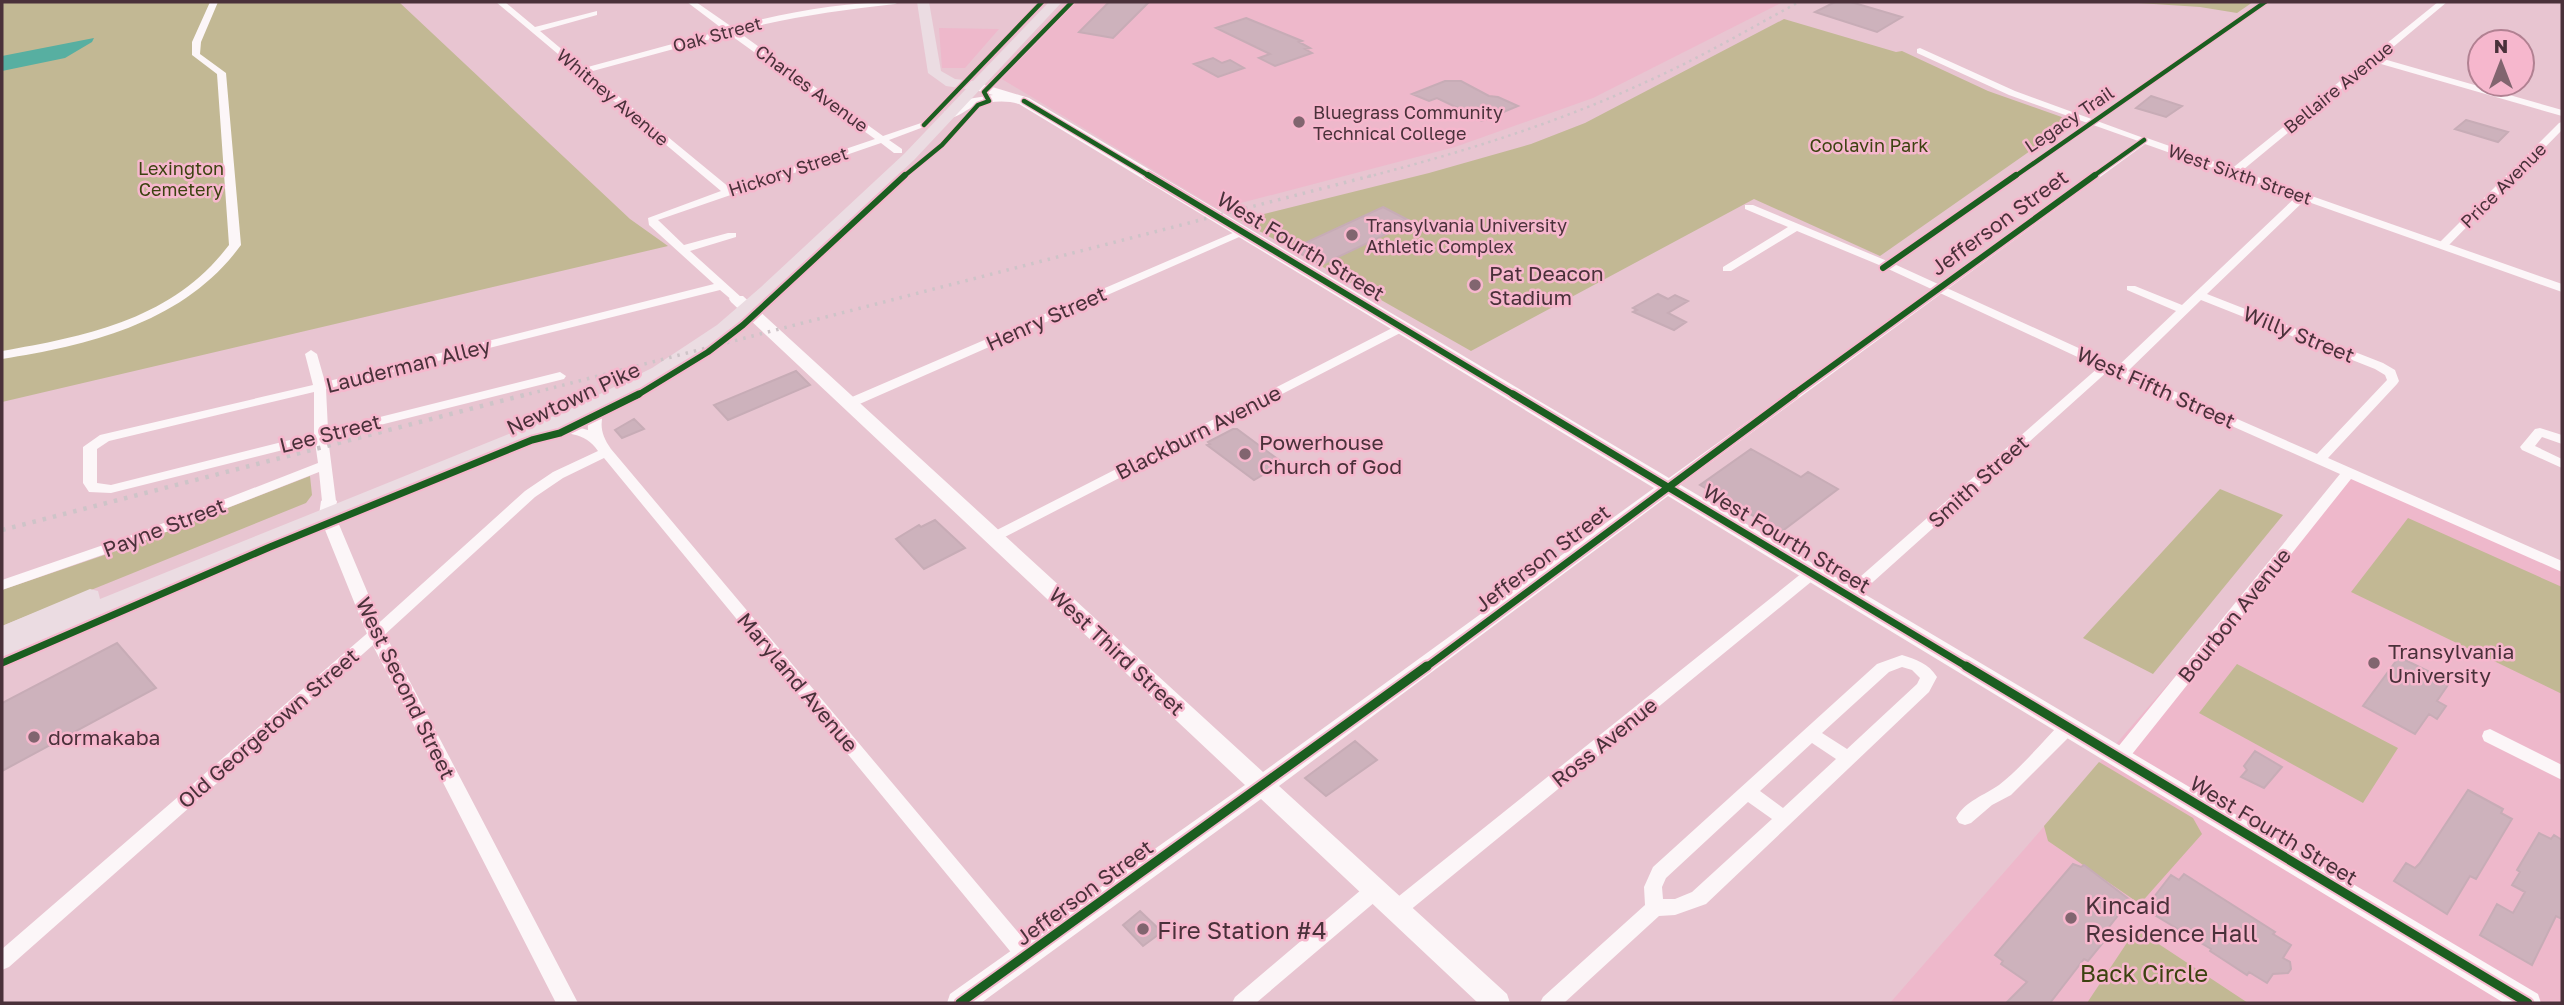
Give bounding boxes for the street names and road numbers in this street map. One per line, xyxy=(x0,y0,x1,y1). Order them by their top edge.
street label: Oak Street xyxy=(670,12,764,56)
street label: Bellaire Avenue xyxy=(2279,36,2397,138)
street label: Charles Avenue xyxy=(751,40,873,136)
street label: Whitney Avenue xyxy=(552,44,674,150)
street label: Legacy Trail xyxy=(2020,81,2118,157)
street label: Price Avenue xyxy=(2456,138,2550,232)
street label: West Sixth Street xyxy=(2165,139,2315,209)
street label: Hickory Street xyxy=(725,141,851,201)
street label: Jefferson Street xyxy=(1925,163,2073,281)
street label: West Fourth Street xyxy=(1212,186,1390,306)
street label: Henry Street xyxy=(982,280,1110,356)
street label: Willy Street xyxy=(2239,300,2359,368)
street label: Lauderman Alley xyxy=(323,332,493,398)
street label: West Fifth Street xyxy=(2073,340,2239,434)
street label: Newtown Pike xyxy=(502,356,644,440)
street label: Blackburn Avenue xyxy=(1111,379,1285,485)
street label: Lee Street xyxy=(277,408,383,458)
street label: Smith Street xyxy=(1922,429,2034,533)
street label: West Fourth Street xyxy=(1698,478,1876,598)
street label: Payne Street xyxy=(99,492,229,562)
street label: Jefferson Street xyxy=(1469,498,1615,618)
street label: Bourbon Avenue xyxy=(2172,543,2296,687)
street label: West Third Street xyxy=(1044,581,1190,721)
street label: West Second Street xyxy=(351,593,461,783)
street label: Maryland Avenue xyxy=(732,607,864,757)
street label: Old Georgetown Street xyxy=(172,642,364,814)
street label: Ross Avenue xyxy=(1546,692,1662,792)
street label: West Fourth Street xyxy=(2185,770,2363,890)
street label: Jefferson Street xyxy=(1010,833,1158,951)

